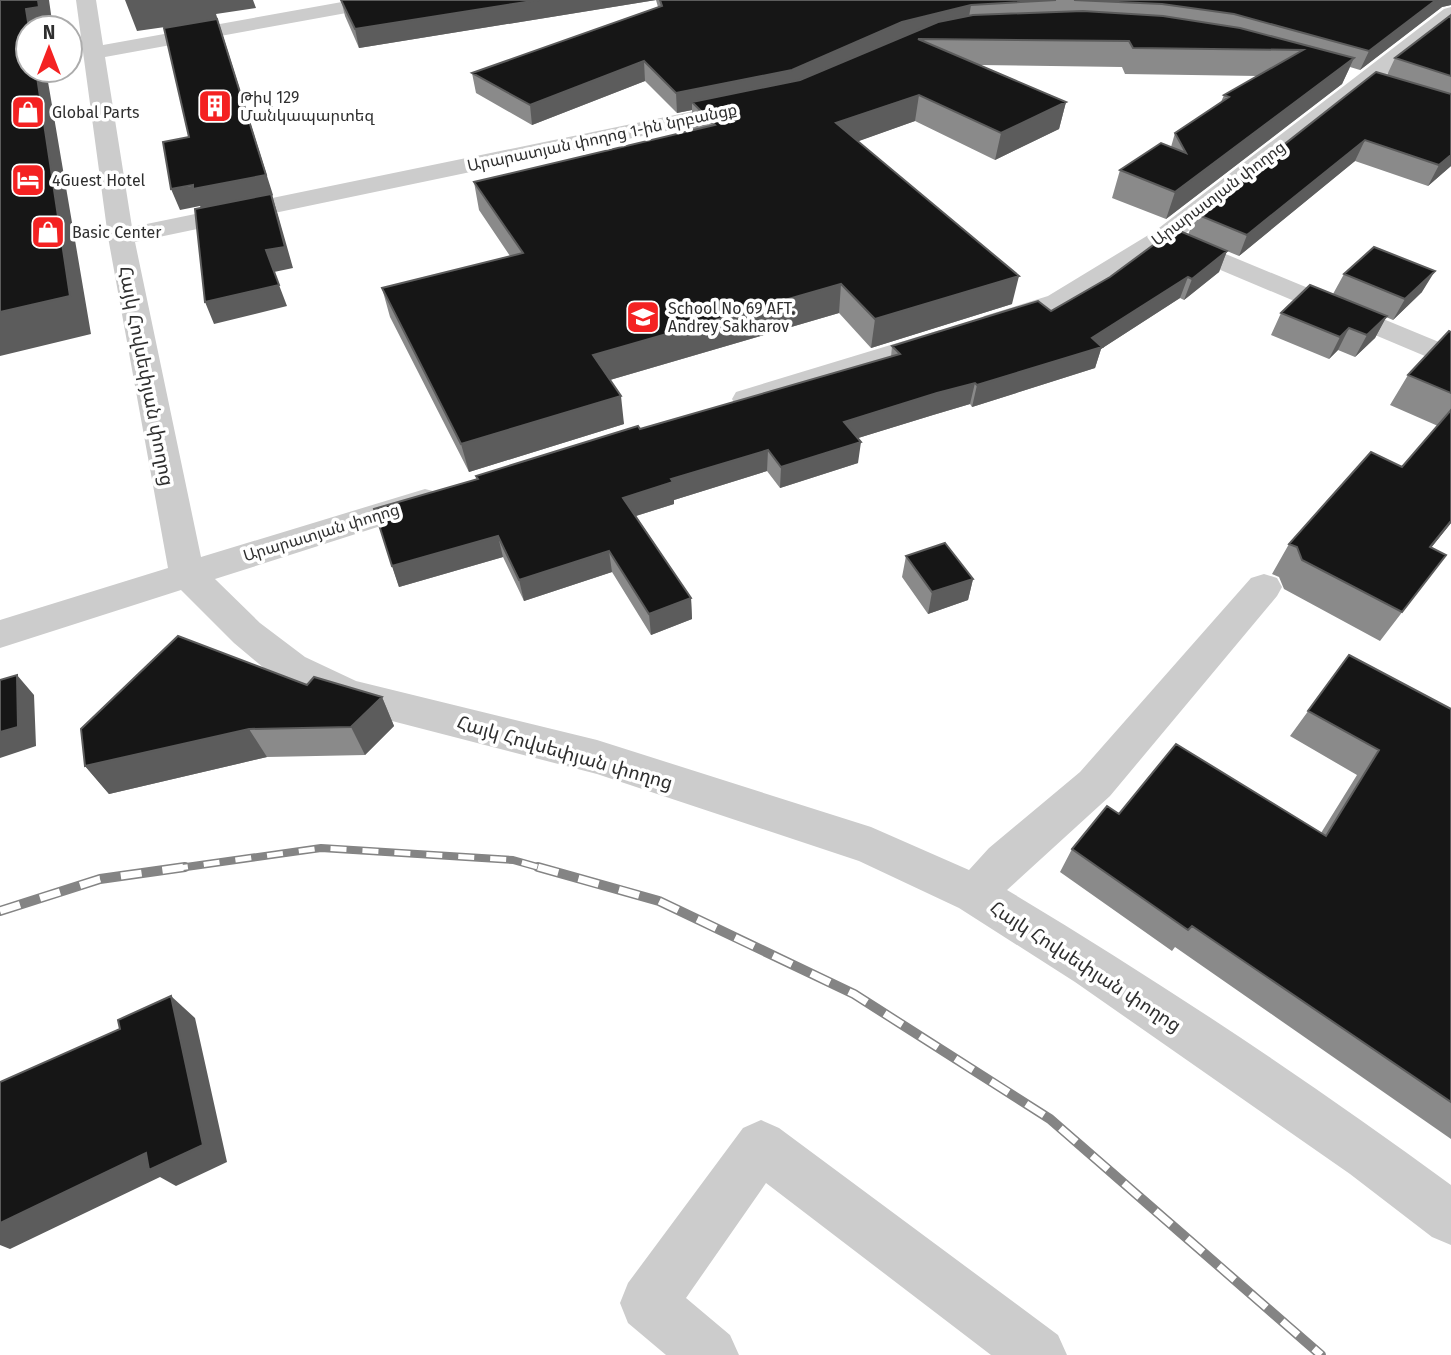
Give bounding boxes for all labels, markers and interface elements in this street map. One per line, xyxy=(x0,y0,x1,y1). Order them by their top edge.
north arrow xyxy=(14,14,84,84)
text: N xyxy=(43,21,55,44)
building icon: Թիվ 129 Մանկապարտեզ xyxy=(196,87,234,125)
place label: Թիվ 129 Մանկապարտեզ xyxy=(240,88,375,125)
shop icon: Global Parts xyxy=(9,93,47,131)
street label: Արարատյան փողոց 1-ին նրբանցք xyxy=(465,100,739,175)
place label: Global Parts xyxy=(52,103,139,122)
street label: Արարատյան փողոց xyxy=(1148,137,1289,250)
hotel icon: 4Guest Hotel xyxy=(9,161,47,199)
place label: 4Guest Hotel xyxy=(52,171,146,190)
shop icon: Basic Center xyxy=(29,213,67,251)
place label: Basic Center xyxy=(72,223,162,242)
street label: Հայկ Հովսեփյան փողոց xyxy=(114,264,179,488)
school or university icon: School No 69 AFT. Andrey Sakharov xyxy=(624,298,662,336)
place label: School No 69 AFT. Andrey Sakharov xyxy=(668,299,795,336)
street label: Արարատյան փողոց xyxy=(241,500,402,565)
street label: Հայկ Հովսեփյան փողոց xyxy=(454,711,675,794)
street label: Հայկ Հովսեփյան փողոց xyxy=(986,896,1186,1037)

